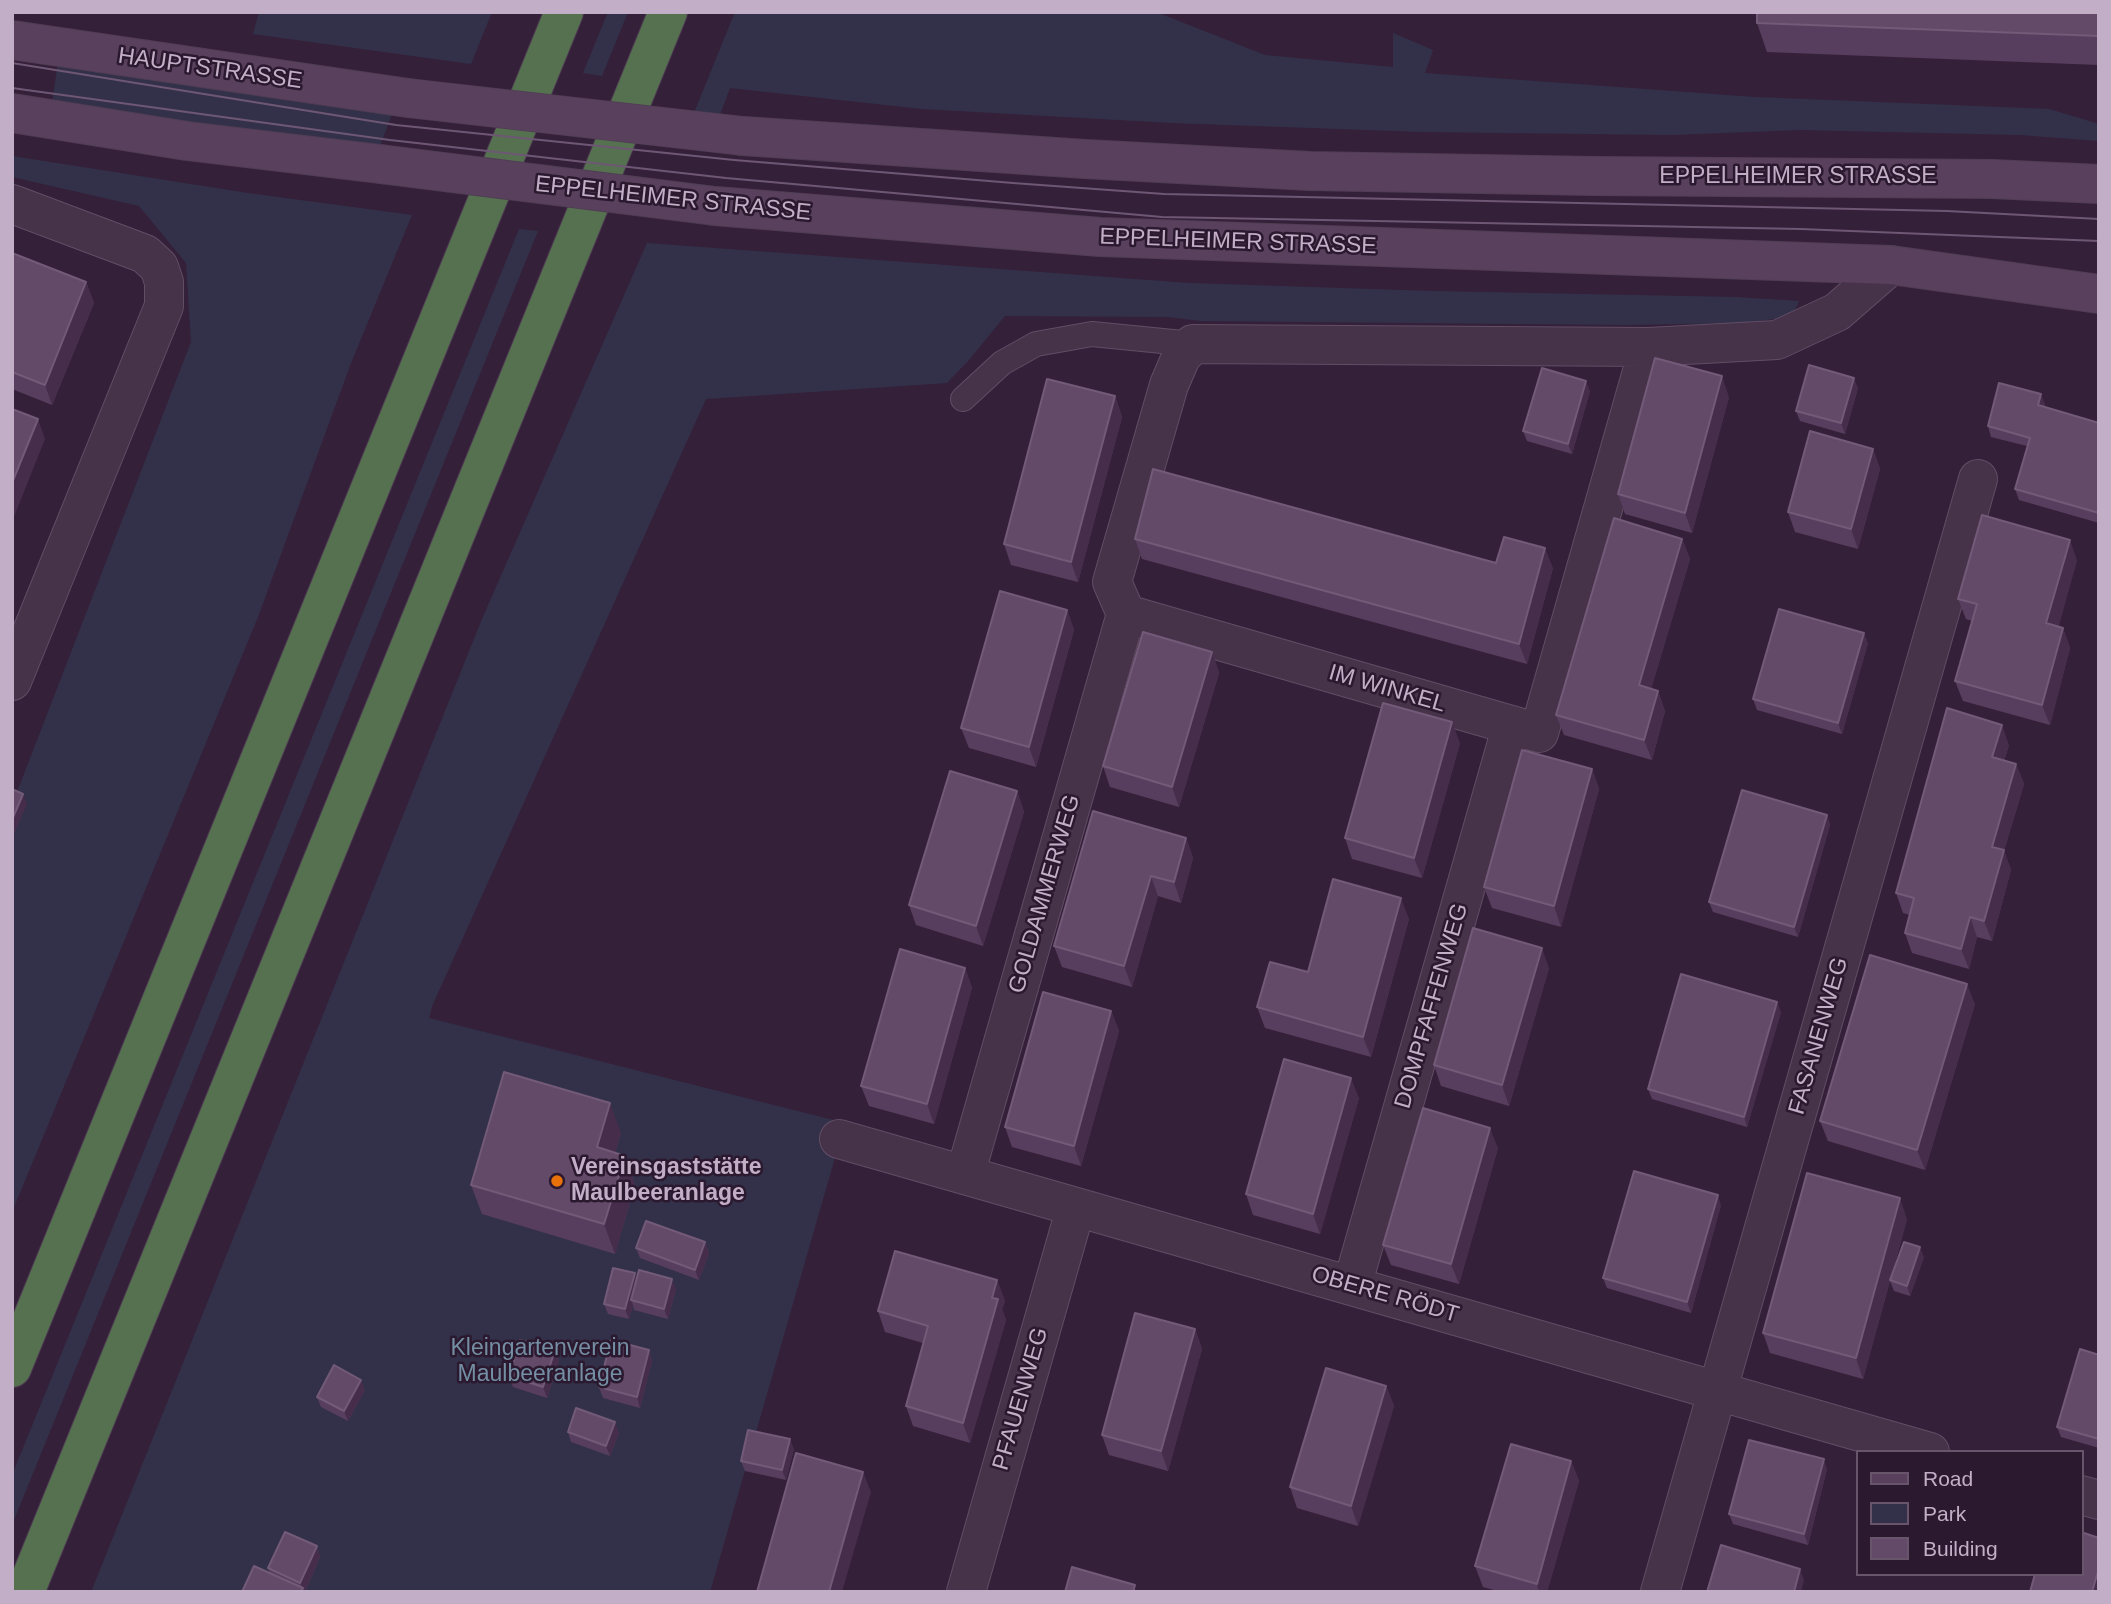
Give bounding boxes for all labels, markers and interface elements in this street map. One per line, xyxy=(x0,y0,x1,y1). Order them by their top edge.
street label: HAUPTSTRASSE xyxy=(116,42,304,96)
street label: EPPELHEIMER STRASSE xyxy=(1659,163,1937,191)
street label: EPPELHEIMER STRASSE xyxy=(534,171,812,227)
street label: EPPELHEIMER STRASSE xyxy=(1099,223,1377,261)
street label: IM WINKEL xyxy=(1325,659,1449,719)
street label: GOLDAMMERWEG xyxy=(1003,792,1087,996)
street label: DOMPFAFFENWEG xyxy=(1390,900,1474,1112)
street label: FASANENWEG xyxy=(1783,954,1855,1118)
place label: Vereinsgaststätte Maulbeeranlage xyxy=(571,1154,761,1208)
marker: Vereinsgaststätte Maulbeeranlage xyxy=(549,1173,565,1189)
street label: OBERE RÖDT xyxy=(1308,1261,1462,1329)
street label: PFAUENWEG xyxy=(987,1325,1055,1473)
park label: Kleingartenverein Maulbeeranlage xyxy=(450,1335,630,1389)
legend xyxy=(1856,1450,2083,1576)
text: Road xyxy=(1923,1467,1973,1490)
text: Park xyxy=(1923,1502,1966,1525)
text: Building xyxy=(1923,1537,1998,1560)

